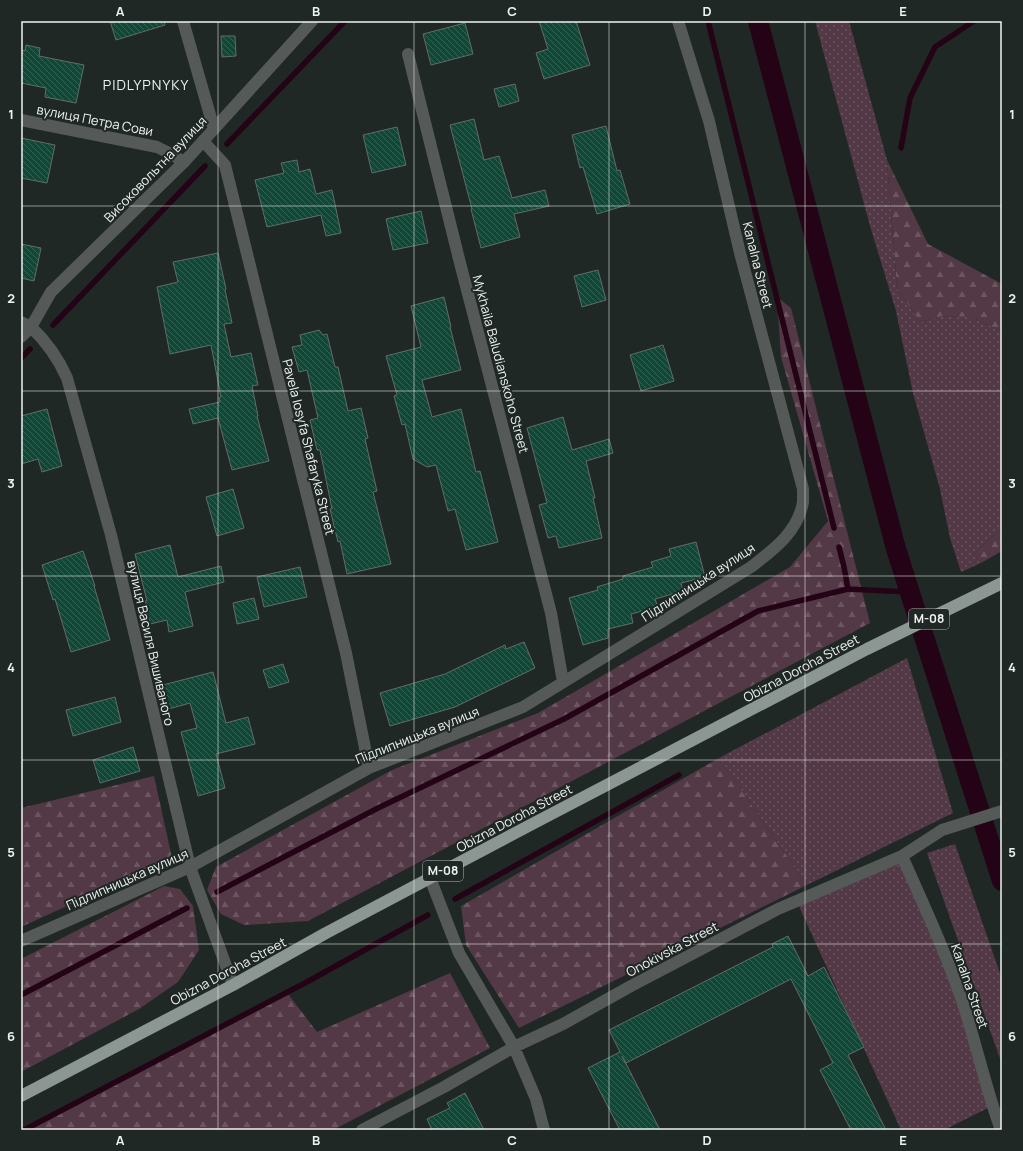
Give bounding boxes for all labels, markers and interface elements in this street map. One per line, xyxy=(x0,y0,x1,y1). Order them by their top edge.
text: A xyxy=(116,2,125,20)
text: B xyxy=(312,2,320,20)
text: C xyxy=(507,2,517,20)
text: D xyxy=(702,2,712,20)
text: E xyxy=(899,2,907,20)
district label: PIDLYPNYKY xyxy=(103,75,189,94)
street label: вулиця Петра Сови xyxy=(35,100,155,140)
text: 1 xyxy=(8,105,14,123)
text: 1 xyxy=(1009,105,1015,123)
street label: Високовольтна вулиця xyxy=(100,112,210,226)
street label: Kanalna Street xyxy=(739,220,777,310)
street label: Mykhaila Baludianskoho Street xyxy=(469,273,533,455)
text: 2 xyxy=(7,289,15,307)
text: 2 xyxy=(1008,289,1016,307)
street label: Pavela Iosyfa Shafaryka Street xyxy=(278,357,340,537)
text: 3 xyxy=(7,474,15,492)
text: 3 xyxy=(1008,474,1016,492)
street label: Підлипницька вулиця xyxy=(638,538,758,626)
street label: вулиця Василя Вишиваного xyxy=(123,559,179,728)
road number: М-08 xyxy=(909,609,949,629)
street label: Obizna Doroha Street xyxy=(740,630,862,706)
text: 4 xyxy=(7,658,15,676)
text: 4 xyxy=(1008,658,1016,676)
street label: Підлипницька вулиця xyxy=(352,702,482,768)
street label: Obizna Doroha Street xyxy=(453,780,575,856)
text: 5 xyxy=(7,843,15,861)
text: 5 xyxy=(1008,843,1016,861)
street label: Підлипницька вулиця xyxy=(63,844,191,914)
road number: М-08 xyxy=(423,861,463,881)
street label: Onokivska Street xyxy=(623,917,721,981)
street label: Obizna Doroha Street xyxy=(167,933,289,1009)
street label: Kanalna Street xyxy=(947,941,993,1031)
text: 6 xyxy=(7,1027,15,1045)
text: 6 xyxy=(1008,1027,1016,1045)
text: A xyxy=(116,1131,125,1149)
text: B xyxy=(312,1131,320,1149)
text: C xyxy=(507,1131,517,1149)
text: D xyxy=(702,1131,712,1149)
text: E xyxy=(899,1131,907,1149)

